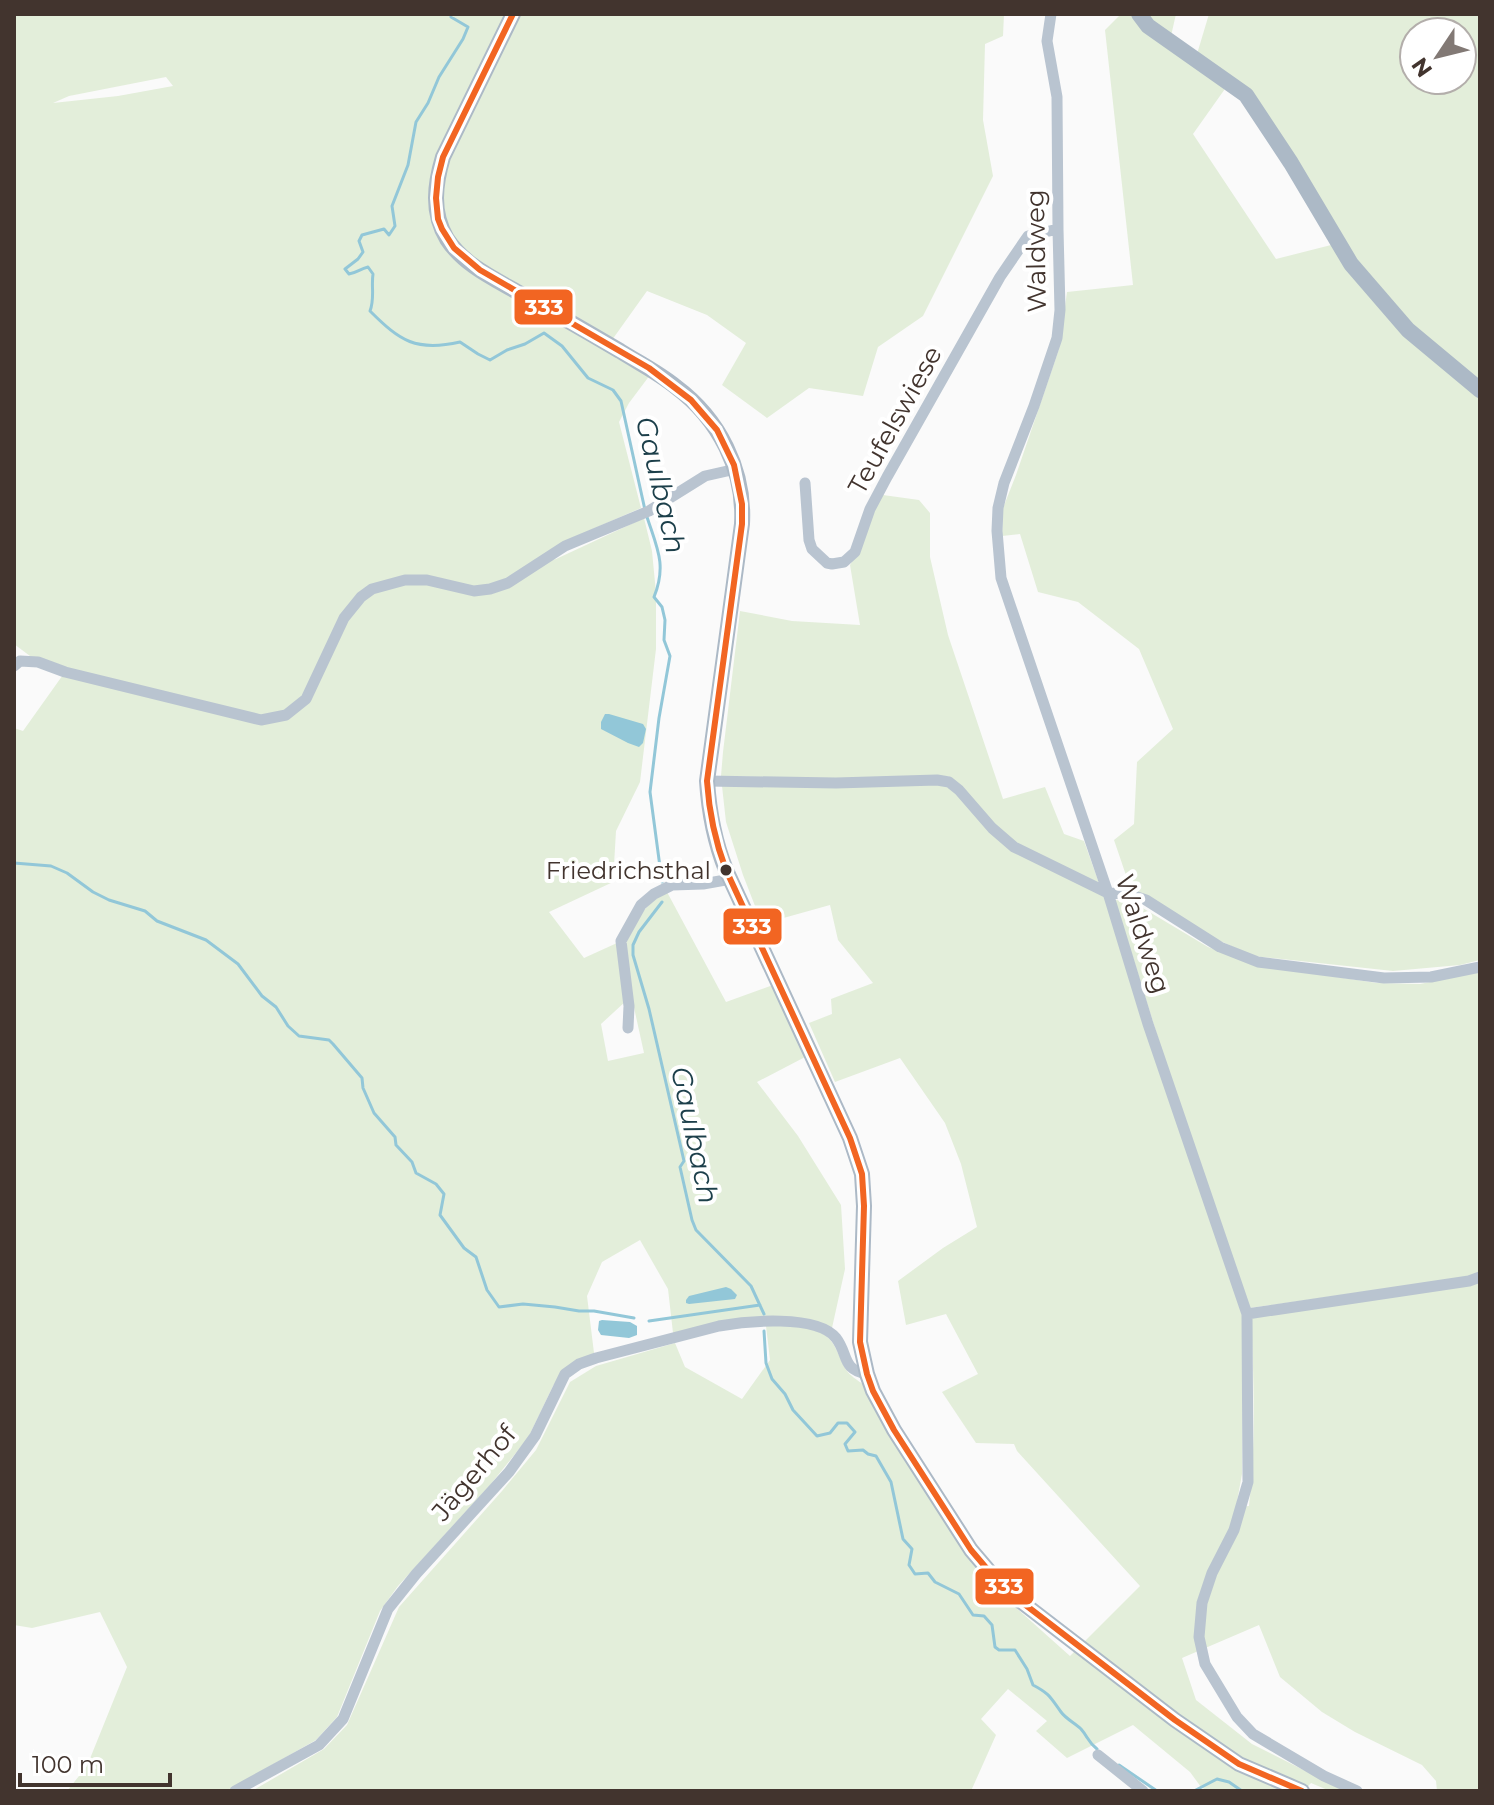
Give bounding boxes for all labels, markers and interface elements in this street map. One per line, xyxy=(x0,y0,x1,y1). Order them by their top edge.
north arrow xyxy=(1398,16,1478,96)
text: N xyxy=(1406,52,1438,82)
street label: Waldweg xyxy=(1019,189,1053,313)
line badge: 333 xyxy=(513,288,574,326)
text: 333 xyxy=(524,294,563,321)
street label: Teufelswiese xyxy=(841,340,949,500)
water label: Gaulbach xyxy=(629,413,693,557)
place label: Friedrichsthal xyxy=(546,856,711,885)
marker: Friedrichsthal xyxy=(718,862,734,878)
street label: Waldweg xyxy=(1109,870,1177,998)
line badge: 333 xyxy=(722,907,783,946)
text: 333 xyxy=(732,913,771,940)
water label: Gaulbach xyxy=(664,1063,726,1207)
street label: Jägerhof xyxy=(424,1418,524,1528)
line badge: 333 xyxy=(974,1567,1035,1606)
text: 333 xyxy=(984,1573,1023,1600)
scale bar xyxy=(20,1737,170,1787)
text: 100 m xyxy=(32,1750,104,1779)

